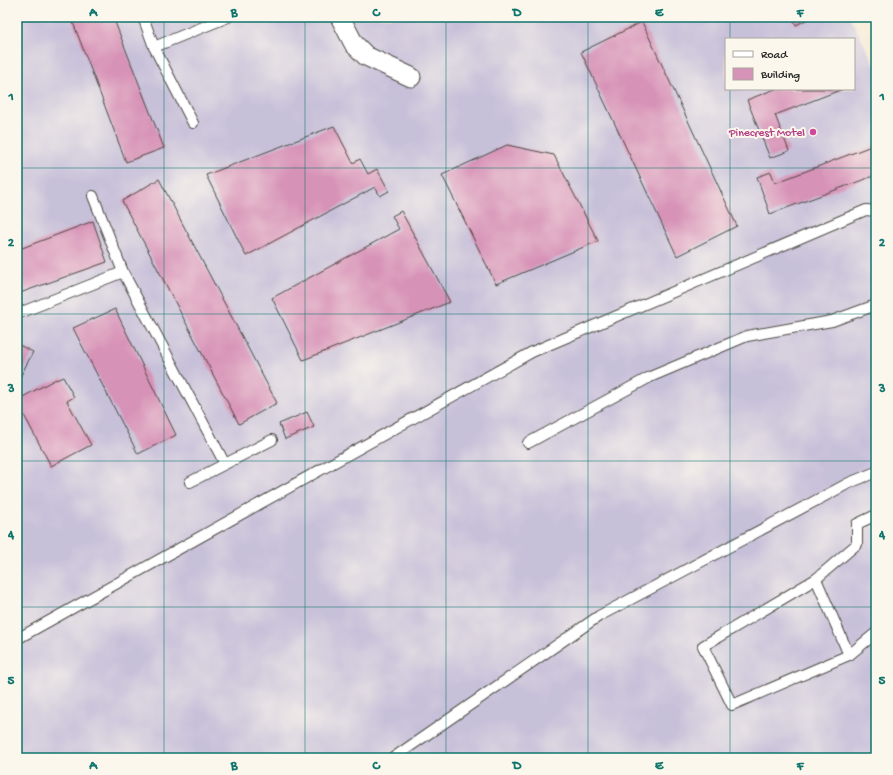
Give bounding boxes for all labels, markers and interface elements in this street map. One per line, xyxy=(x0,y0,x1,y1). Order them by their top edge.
text: A xyxy=(88,6,98,21)
text: B xyxy=(230,6,239,21)
text: C xyxy=(371,6,381,21)
text: D xyxy=(512,6,522,21)
text: E xyxy=(655,6,664,21)
text: F xyxy=(796,6,805,21)
legend xyxy=(725,38,855,90)
text: Road xyxy=(761,49,788,63)
text: Building xyxy=(760,69,800,83)
text: 1 xyxy=(7,90,14,105)
text: 1 xyxy=(878,90,885,105)
place label: Pinecrest Motel xyxy=(728,127,805,141)
marker: Pinecrest Motel xyxy=(808,127,818,137)
text: 2 xyxy=(8,236,15,251)
text: 2 xyxy=(879,236,886,251)
text: 3 xyxy=(7,382,15,397)
text: 3 xyxy=(878,382,886,397)
text: 4 xyxy=(7,528,15,543)
text: 4 xyxy=(878,528,886,543)
text: 5 xyxy=(8,674,15,689)
text: 5 xyxy=(879,674,886,689)
text: A xyxy=(88,759,98,774)
text: B xyxy=(230,759,239,774)
text: C xyxy=(371,759,381,774)
text: D xyxy=(512,759,522,774)
text: E xyxy=(655,759,664,774)
text: F xyxy=(796,759,805,774)

